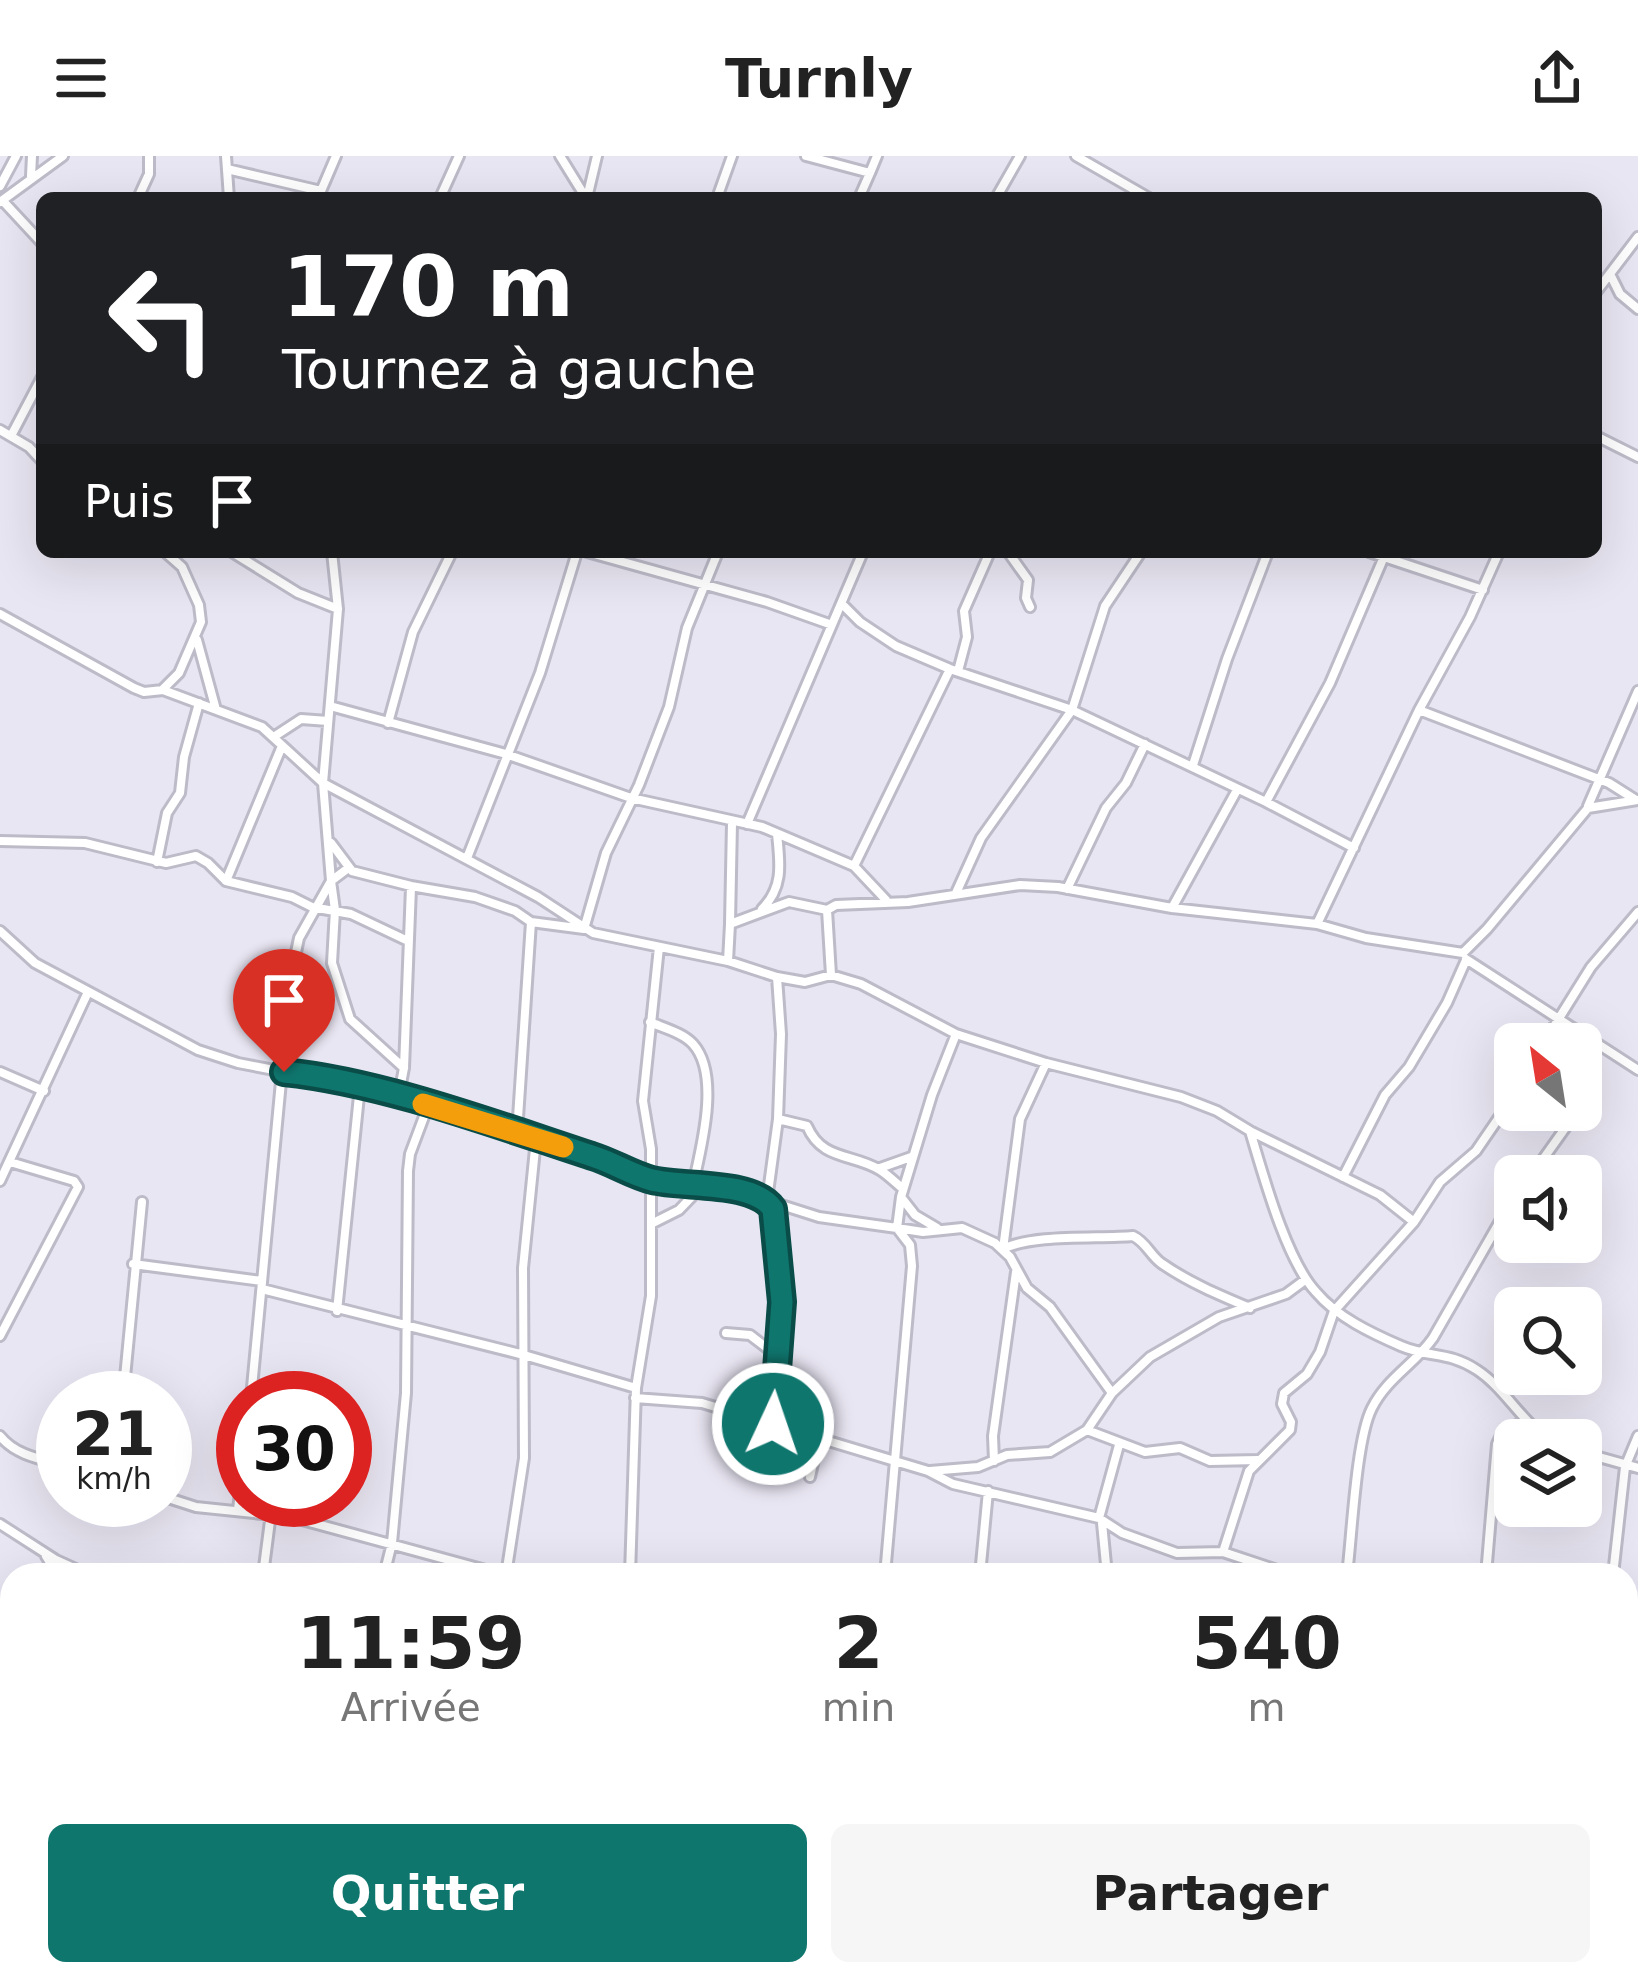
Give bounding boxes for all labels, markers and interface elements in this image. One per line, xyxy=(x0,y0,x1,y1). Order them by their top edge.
icon: menu xyxy=(48,45,114,111)
icon: share xyxy=(1524,45,1590,111)
text: Turnly xyxy=(725,47,913,110)
text: 170 m xyxy=(282,238,574,336)
icon: left xyxy=(84,240,240,396)
text: Tournez à gauche xyxy=(282,338,756,401)
icon: arrive xyxy=(199,468,265,534)
text: Puis xyxy=(84,475,175,528)
pin xyxy=(233,949,335,1072)
icon: arrive xyxy=(251,967,317,1033)
north arrow xyxy=(1494,1023,1602,1131)
map controls xyxy=(1494,1023,1602,1527)
button: sound xyxy=(1494,1155,1602,1263)
button: search xyxy=(1494,1287,1602,1395)
position arrow xyxy=(710,1361,836,1487)
speed limit sign: 30 xyxy=(216,1371,372,1527)
text: 21 xyxy=(72,1399,156,1469)
button: layers xyxy=(1494,1419,1602,1527)
text: km/h xyxy=(76,1461,152,1496)
text: 11:59 xyxy=(296,1601,525,1685)
text: 2 xyxy=(833,1601,883,1685)
text: 540 xyxy=(1191,1601,1342,1685)
text: Arrivée xyxy=(341,1685,481,1730)
text: min xyxy=(822,1685,895,1730)
text: m xyxy=(1248,1685,1286,1730)
button: Quitter xyxy=(48,1824,807,1962)
button: Partager xyxy=(831,1824,1590,1962)

